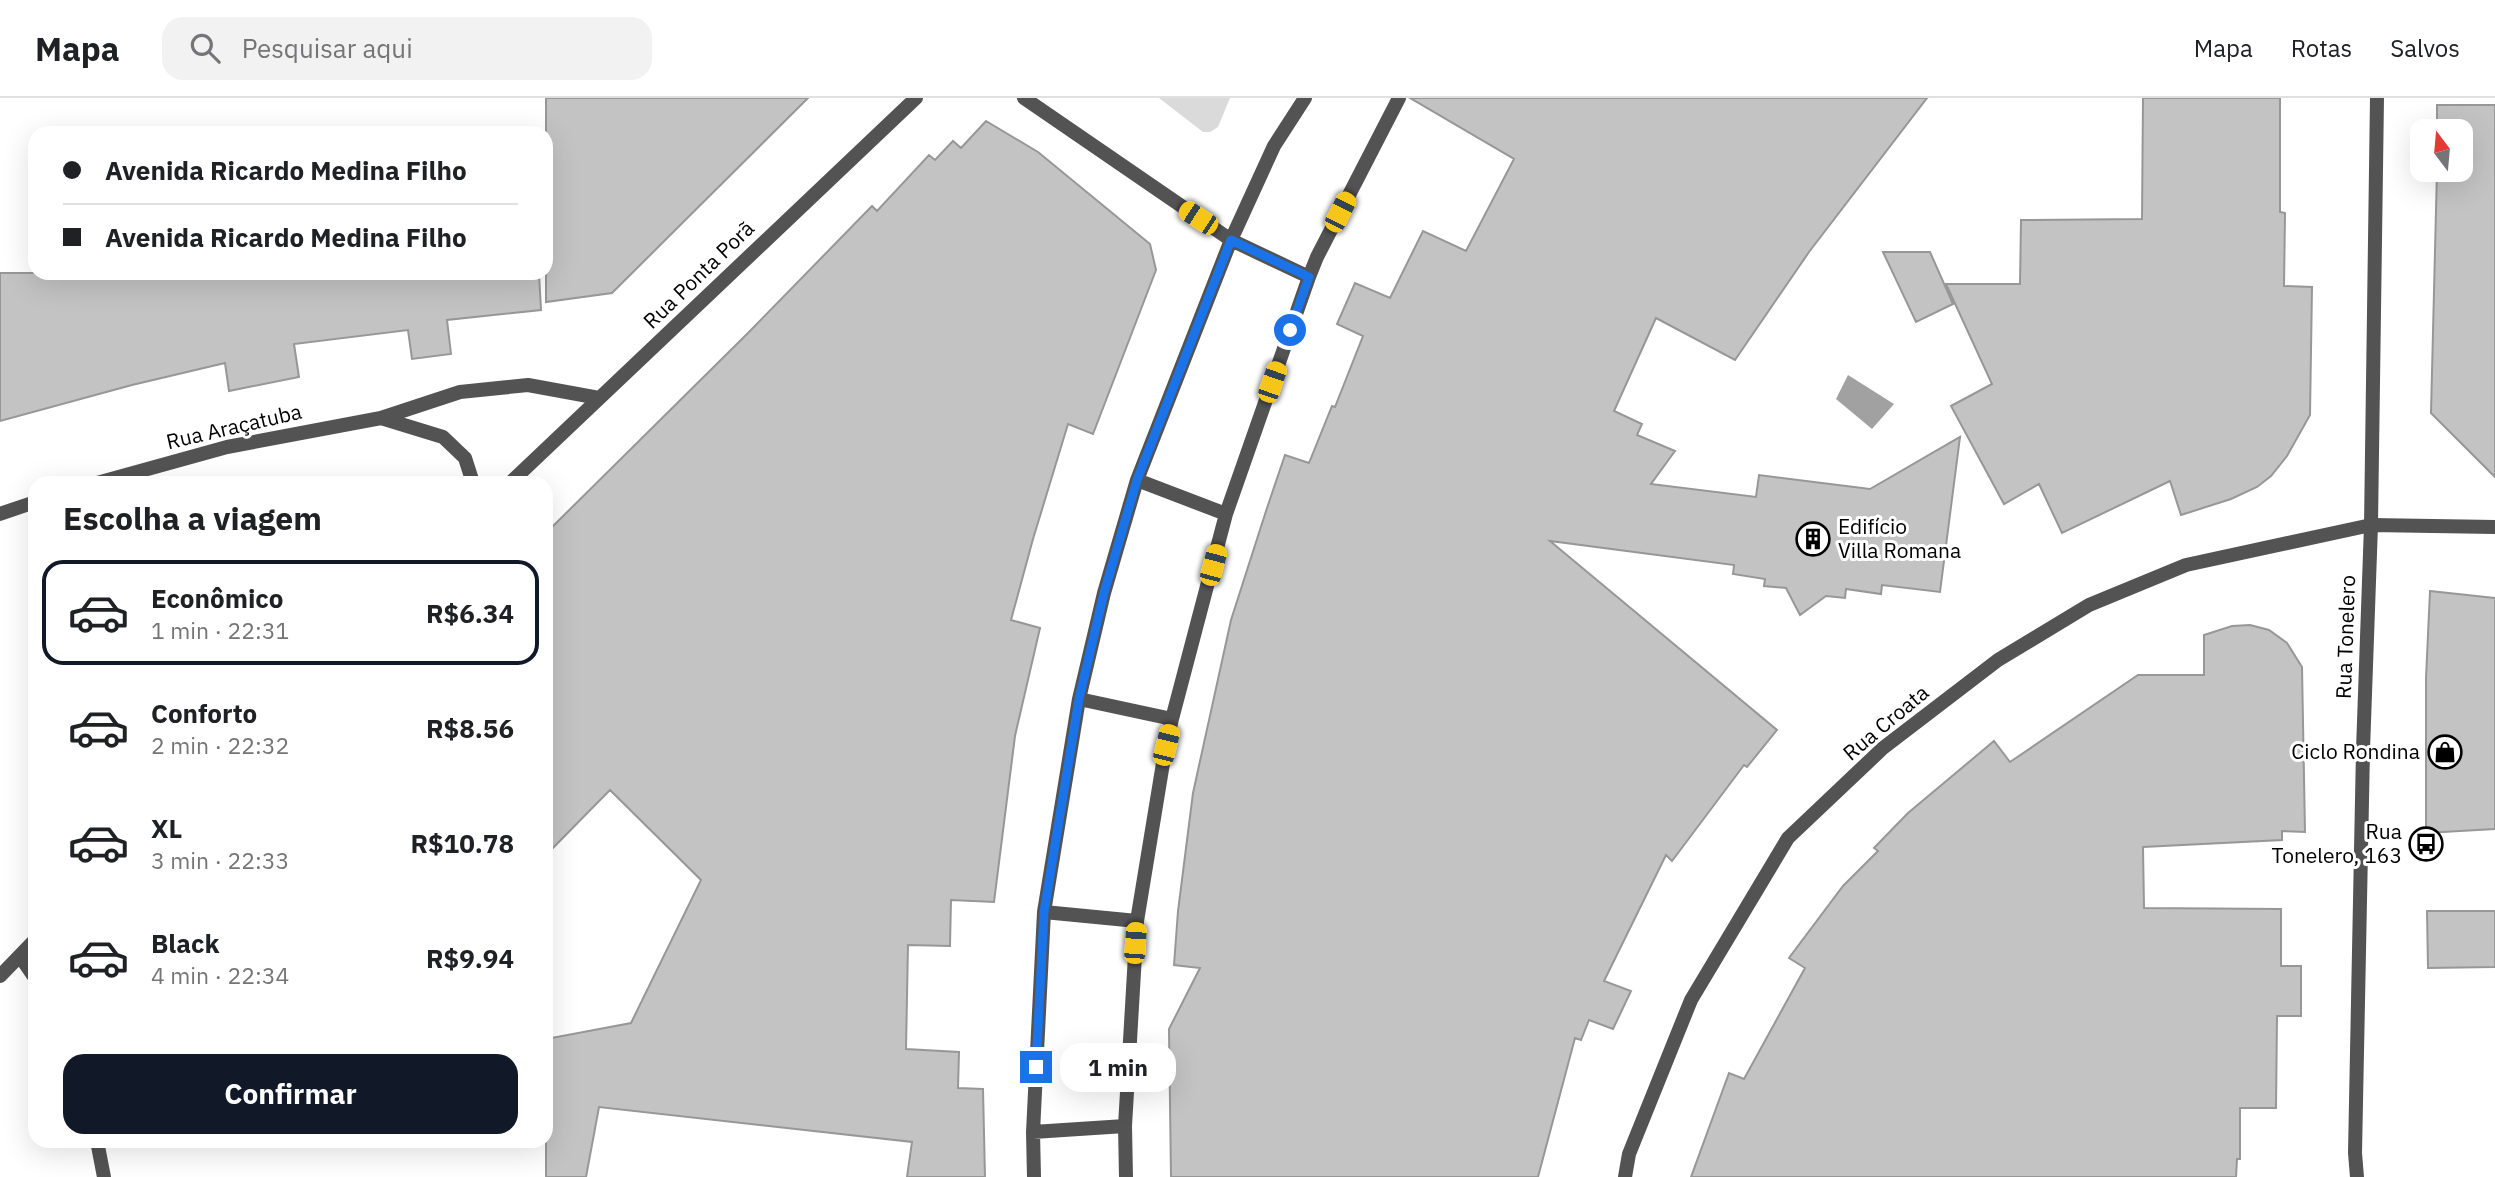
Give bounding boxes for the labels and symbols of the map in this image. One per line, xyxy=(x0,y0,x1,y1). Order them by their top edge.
north arrow xyxy=(2410,119,2473,182)
car xyxy=(1322,189,1359,235)
car xyxy=(1175,198,1222,238)
street label: Rua Ponta Porã xyxy=(637,214,760,334)
route start xyxy=(1274,314,1306,346)
car xyxy=(1256,359,1289,405)
street label: Rua Araçatuba xyxy=(163,397,304,455)
place label: Edifício Villa Romana xyxy=(1838,512,1961,564)
building icon: Edifício Villa Romana xyxy=(1794,520,1832,558)
car xyxy=(1198,542,1229,588)
street label: Rua Tonelero xyxy=(2329,575,2361,699)
street label: Rua Croata xyxy=(1837,678,1934,766)
car xyxy=(1151,722,1182,768)
shop icon: Ciclo Rondina xyxy=(2426,733,2464,771)
place label: Ciclo Rondina xyxy=(2291,737,2420,765)
place label: Rua Tonelero, 163 xyxy=(2271,817,2402,869)
bus stop icon: Rua Tonelero, 163 xyxy=(2407,825,2445,863)
car xyxy=(1124,921,1147,965)
callout: 1 min xyxy=(1060,1042,1176,1091)
route end xyxy=(1020,1051,1052,1083)

